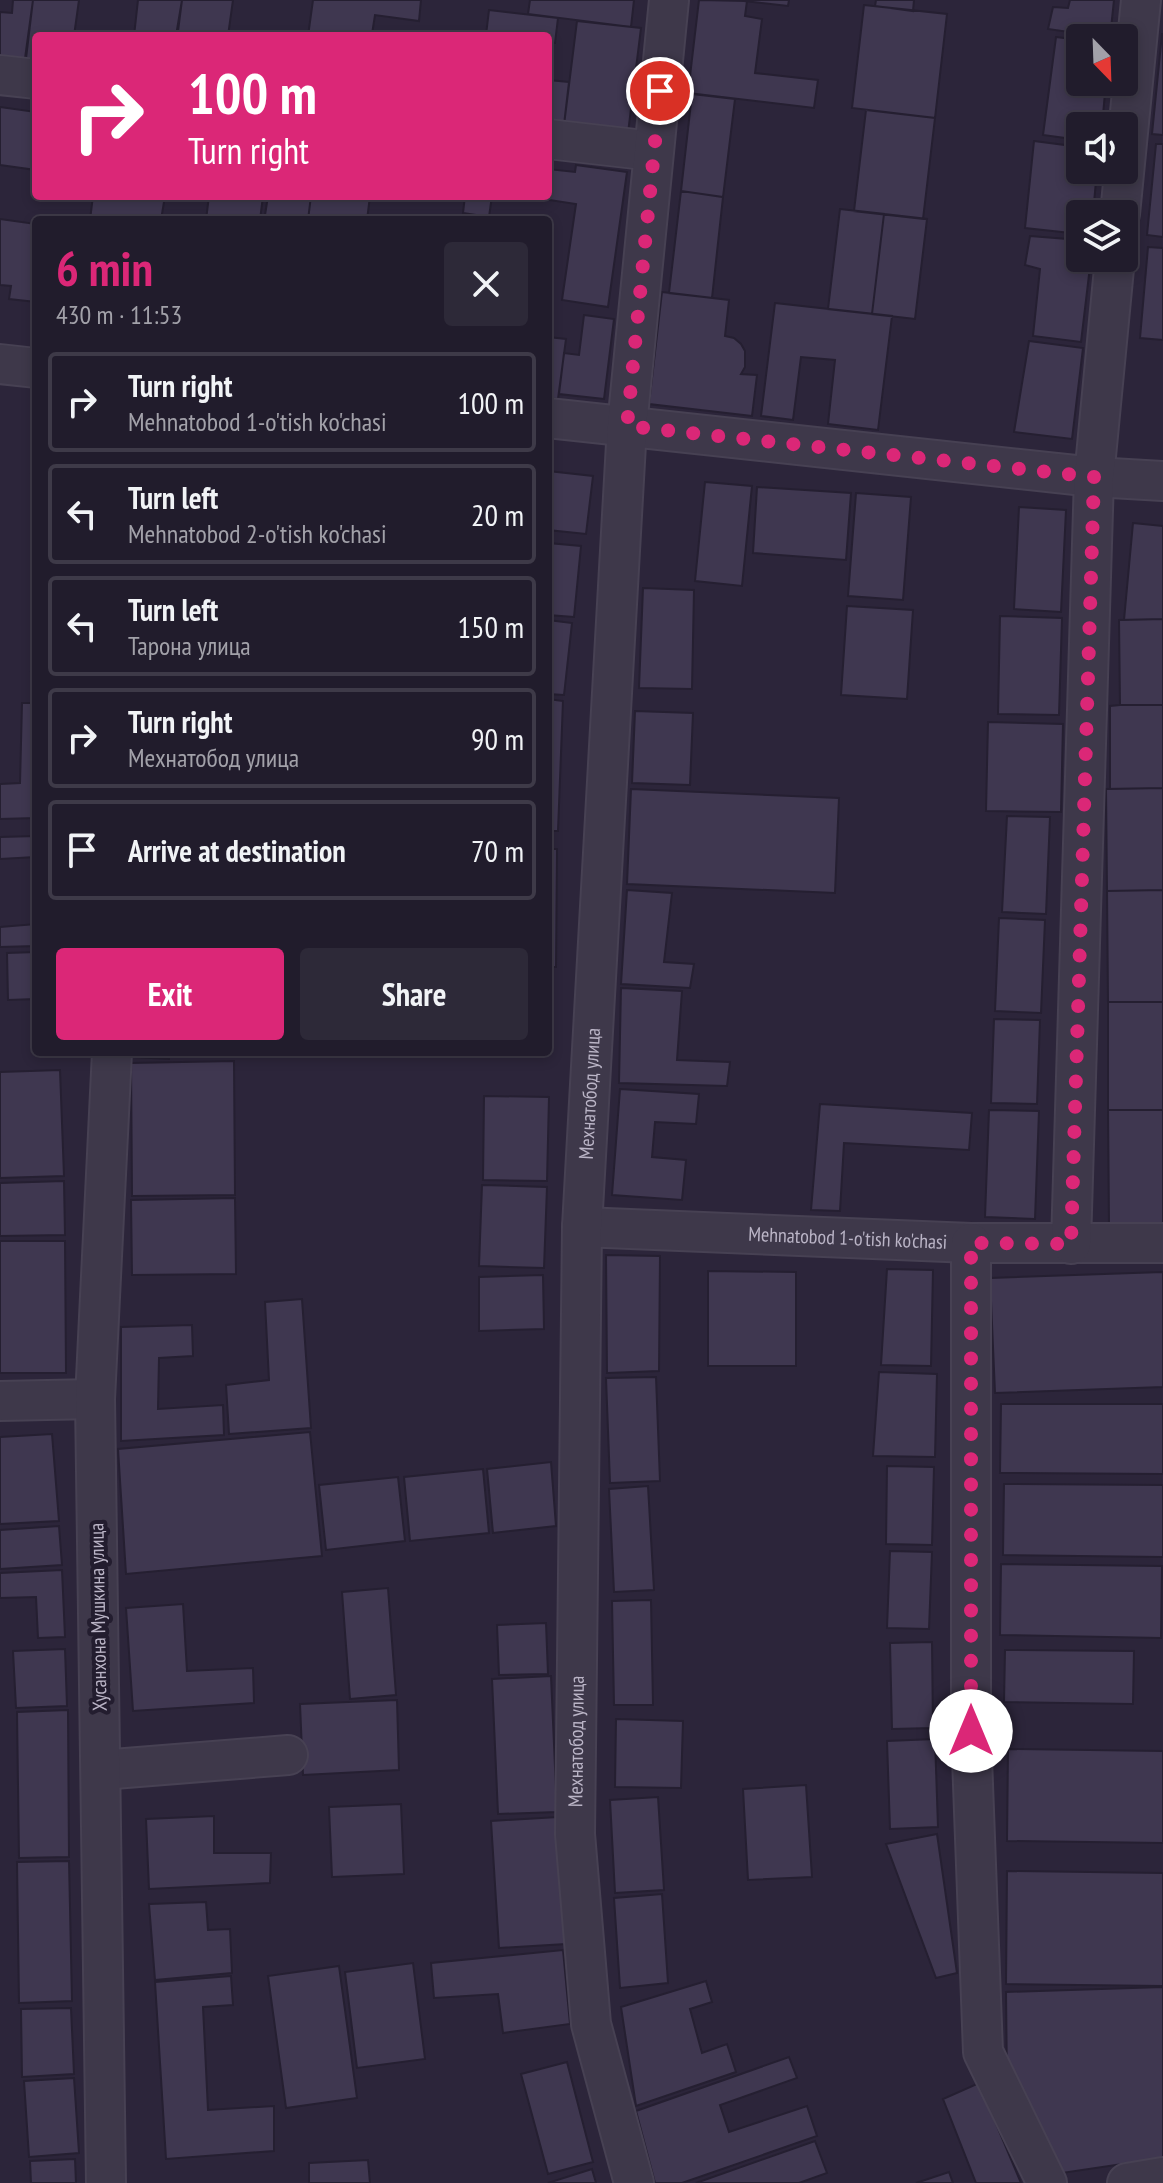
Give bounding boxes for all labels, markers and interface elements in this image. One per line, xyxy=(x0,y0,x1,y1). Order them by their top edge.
north arrow xyxy=(1066,24,1138,96)
map controls xyxy=(1066,24,1138,272)
text: 100 m xyxy=(188,57,317,129)
pin xyxy=(626,57,694,125)
icon: right xyxy=(56,64,160,168)
icon: arrive xyxy=(638,69,682,113)
button: sound xyxy=(1066,112,1138,184)
text: Turn right xyxy=(188,127,309,174)
button: layers xyxy=(1066,200,1138,272)
text: 6 min xyxy=(56,237,153,299)
button: close xyxy=(444,242,528,326)
text: 430 m · 11:53 xyxy=(56,298,182,331)
text: Turn right xyxy=(128,366,232,405)
icon: right xyxy=(60,380,104,424)
text: 100 m xyxy=(458,383,524,422)
text: Mehnatobod 1-o'tish ko'chasi xyxy=(128,405,387,438)
text: Turn left xyxy=(128,478,218,517)
icon: left xyxy=(60,492,104,536)
text: 20 m xyxy=(471,495,524,534)
text: Mehnatobod 2-o'tish ko'chasi xyxy=(128,517,387,550)
text: Turn left xyxy=(128,590,218,629)
icon: left xyxy=(60,604,104,648)
text: 150 m xyxy=(458,607,524,646)
text: Тарона улица xyxy=(128,629,251,662)
text: Turn right xyxy=(128,702,232,741)
icon: right xyxy=(60,716,104,760)
text: 90 m xyxy=(471,719,524,758)
text: Мехнатобод улица xyxy=(128,741,299,774)
icon: arrive xyxy=(60,828,104,872)
text: Arrive at destination xyxy=(128,831,346,870)
text: 70 m xyxy=(471,831,524,870)
button: Exit xyxy=(56,948,284,1040)
button: Share xyxy=(300,948,528,1040)
street label: Мехнатобод улица xyxy=(573,1027,606,1160)
street label: Mehnatobod 1-o'tish ko'chasi xyxy=(748,1221,948,1255)
street label: Хусанхона Мушкина улица xyxy=(83,1523,113,1711)
street label: Мехнатобод улица xyxy=(562,1675,590,1807)
position arrow xyxy=(929,1689,1013,1773)

